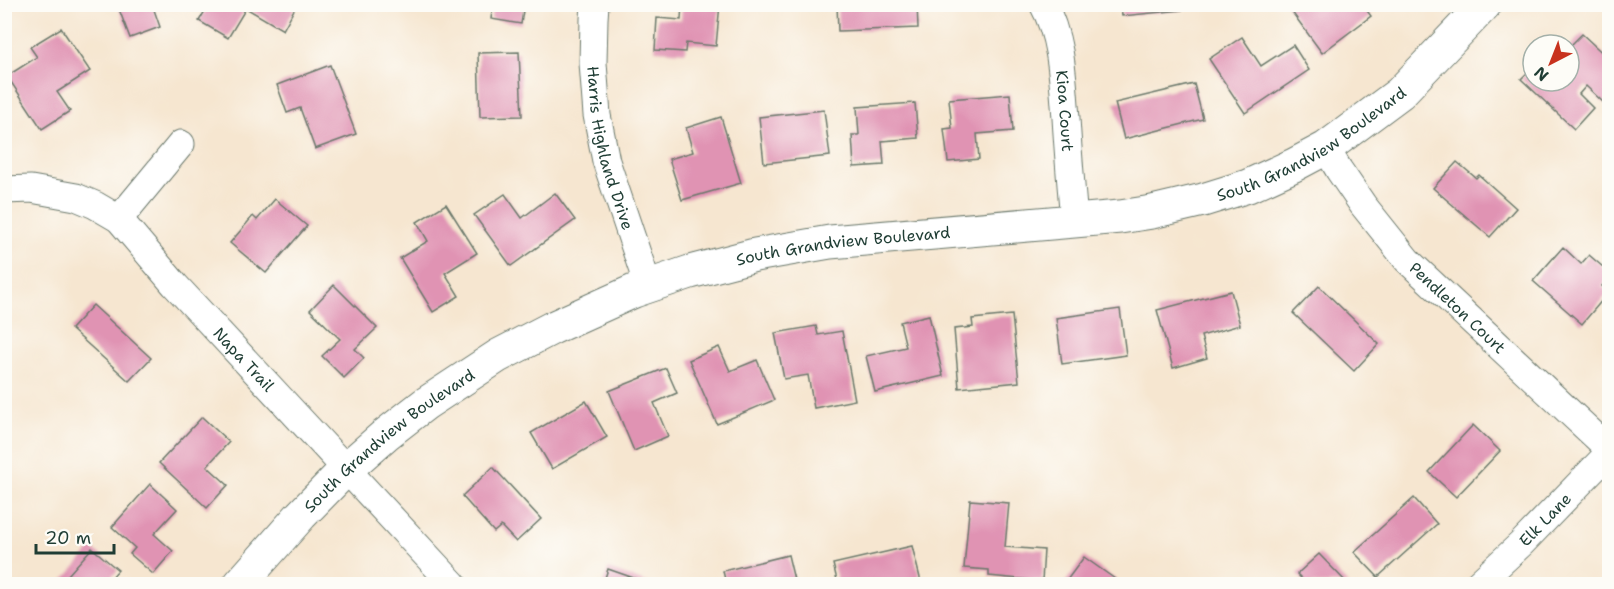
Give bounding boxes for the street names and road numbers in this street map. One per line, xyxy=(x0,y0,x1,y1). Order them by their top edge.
street label: Harris Highland Drive xyxy=(582,65,638,233)
street label: Kioa Court xyxy=(1051,69,1078,152)
street label: South Grandview Boulevard xyxy=(1214,82,1410,206)
street label: South Grandview Boulevard xyxy=(734,222,951,271)
street label: Pendleton Court xyxy=(1405,258,1510,358)
street label: Napa Trail xyxy=(209,323,279,396)
street label: South Grandview Boulevard xyxy=(299,364,479,517)
street label: Elk Lane xyxy=(1514,488,1576,551)

